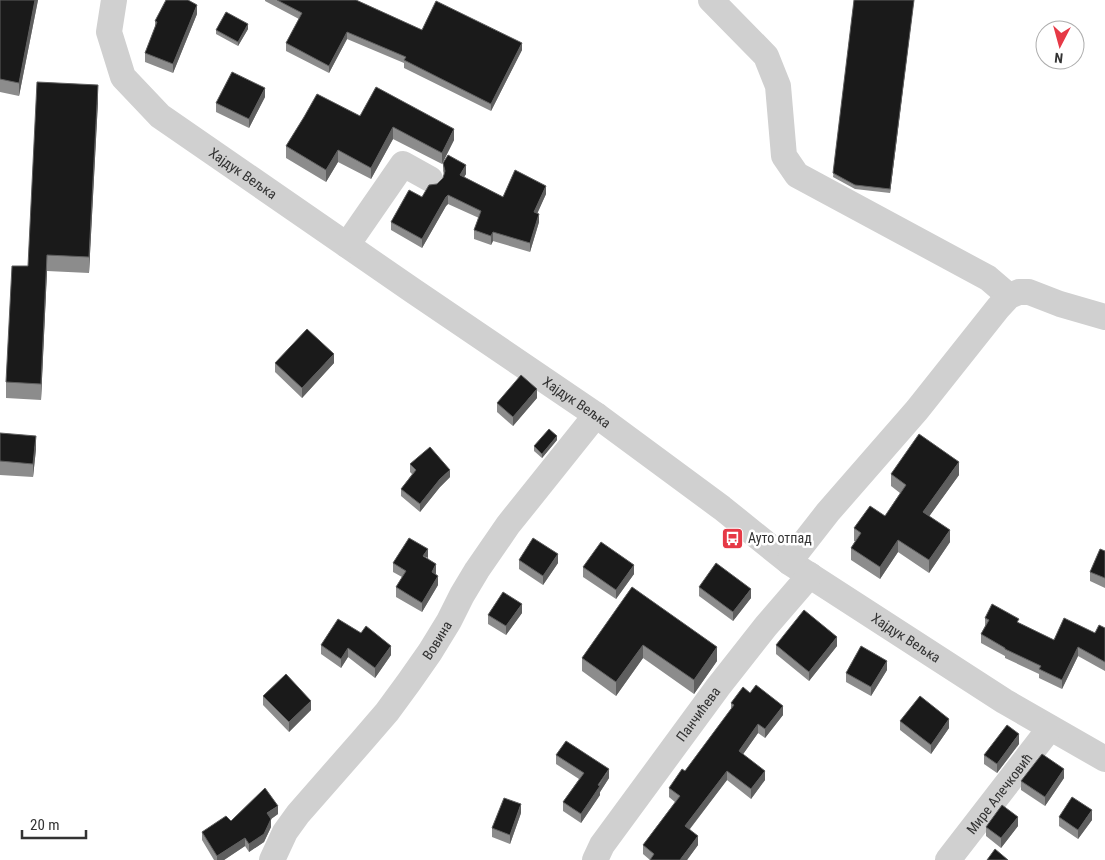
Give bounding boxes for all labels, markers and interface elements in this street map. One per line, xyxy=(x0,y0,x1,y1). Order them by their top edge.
north arrow xyxy=(1035,20,1085,70)
text: N xyxy=(1054,50,1064,66)
street label: Хајдук Вељка xyxy=(206,144,280,202)
street label: Хајдук Вељка xyxy=(540,373,614,431)
bus stop icon: Ауто отпад xyxy=(720,526,744,550)
place label: Ауто отпад xyxy=(748,530,812,546)
street label: Хајдук Вељка xyxy=(869,610,943,666)
street label: Вовина xyxy=(419,618,455,663)
street label: Панчићева xyxy=(673,684,723,744)
street label: Мире Алечковић xyxy=(963,750,1036,837)
scale bar xyxy=(22,808,86,840)
text: 20 m xyxy=(30,816,60,834)

